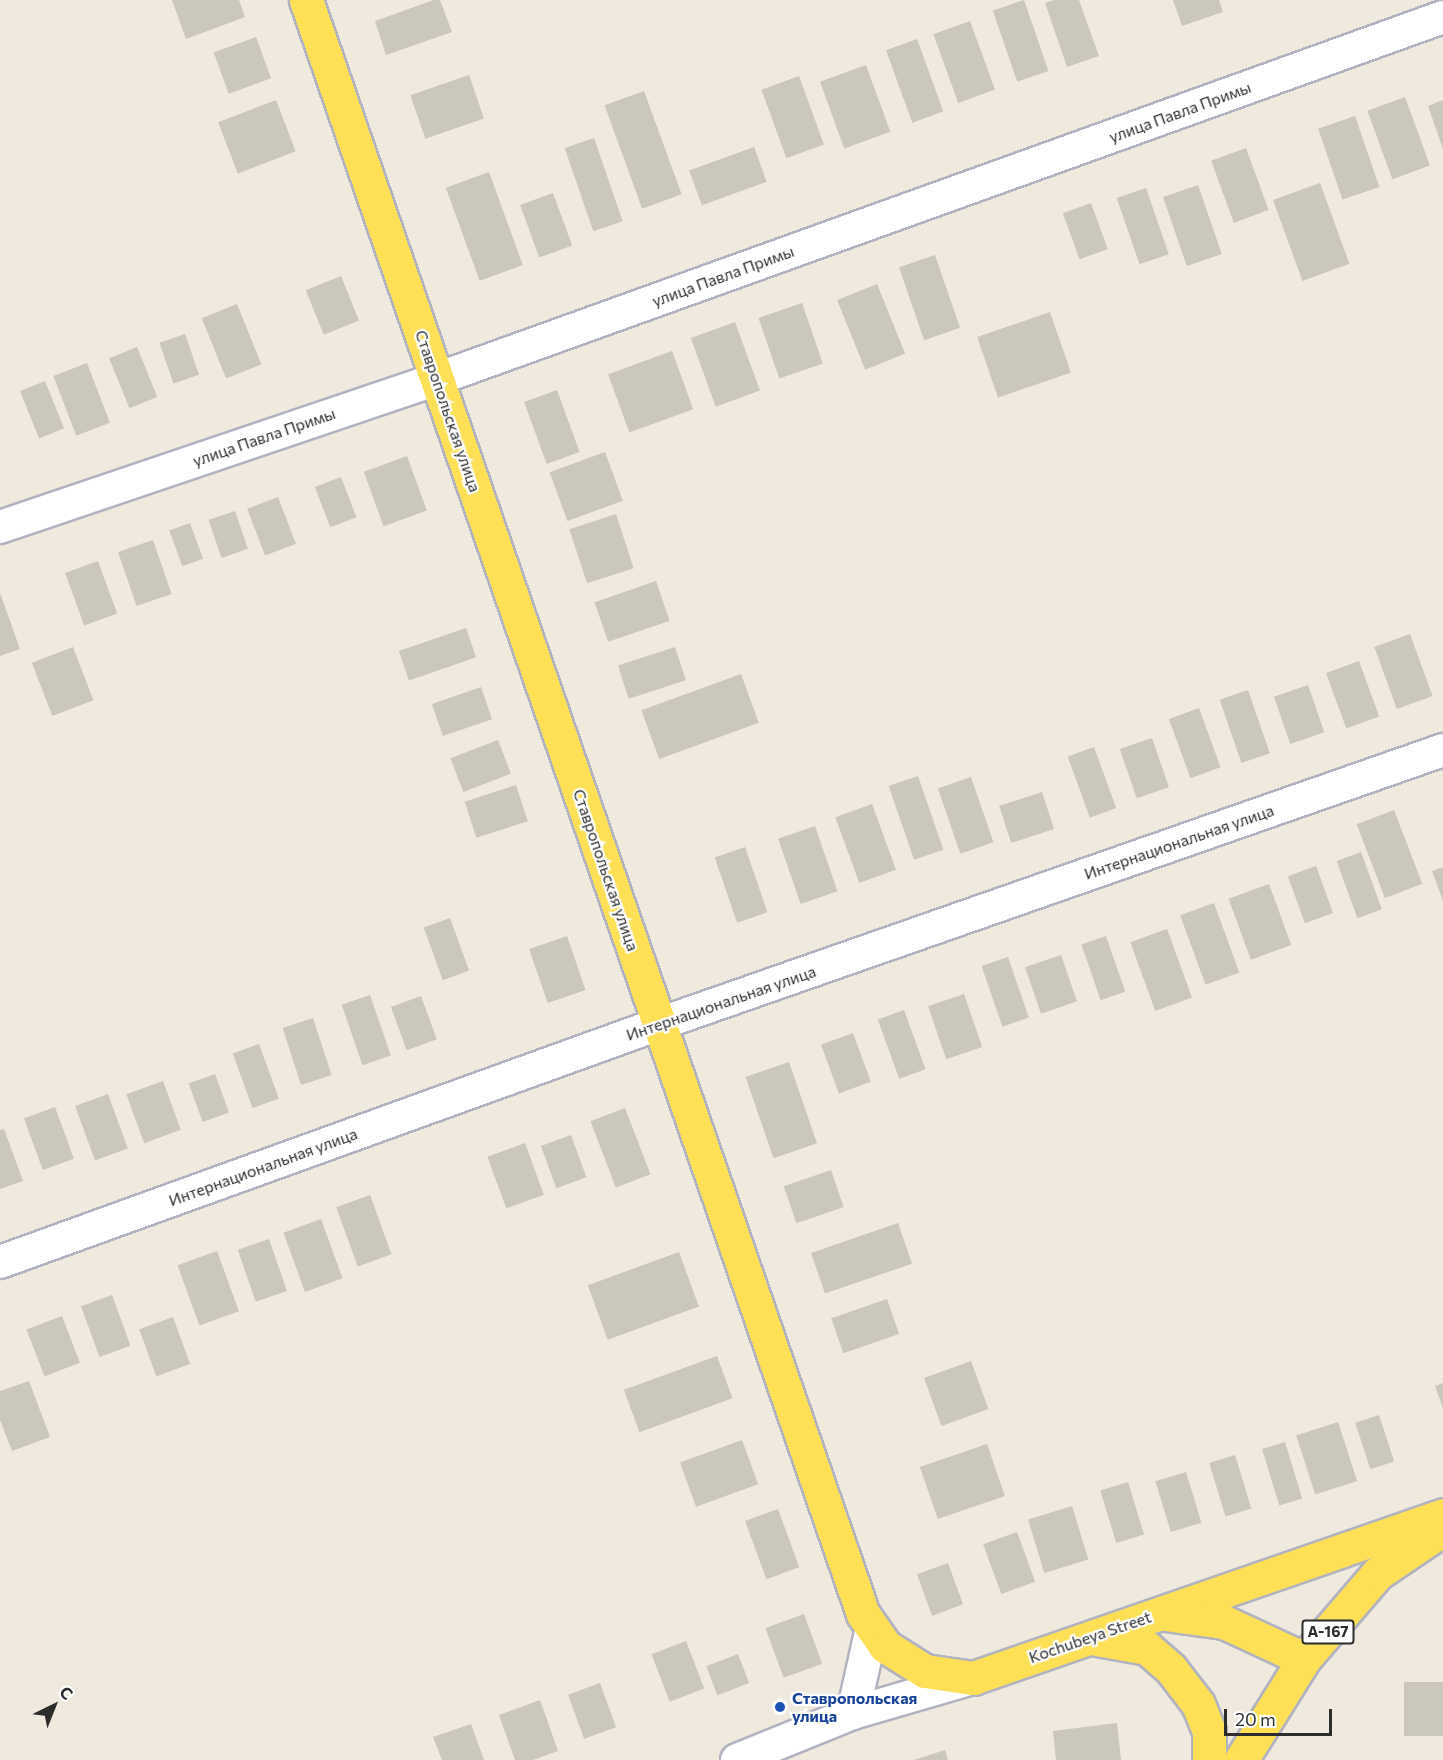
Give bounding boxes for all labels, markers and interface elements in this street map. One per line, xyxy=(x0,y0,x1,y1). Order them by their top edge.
street label: улица Павла Примы xyxy=(1106,77,1254,147)
street label: улица Павла Примы xyxy=(649,241,797,311)
street label: Ставропольская улица xyxy=(411,328,485,494)
street label: улица Павла Примы xyxy=(190,404,338,470)
street label: Ставропольская улица xyxy=(569,787,643,953)
street label: Интернациональная улица xyxy=(1082,800,1276,884)
street label: Интернациональная улица xyxy=(624,961,818,1045)
street label: Интернациональная улица xyxy=(166,1124,360,1210)
street label: Kochubeya Street xyxy=(1026,1607,1154,1667)
road number: А-167 xyxy=(1301,1620,1355,1644)
north arrow xyxy=(24,1676,84,1736)
text: С xyxy=(56,1682,77,1703)
place label: Ставропольская улица xyxy=(792,1688,917,1726)
scale bar xyxy=(1227,1697,1335,1735)
marker: Ставропольская улица xyxy=(773,1700,787,1714)
text: 20 m xyxy=(1235,1708,1276,1730)

